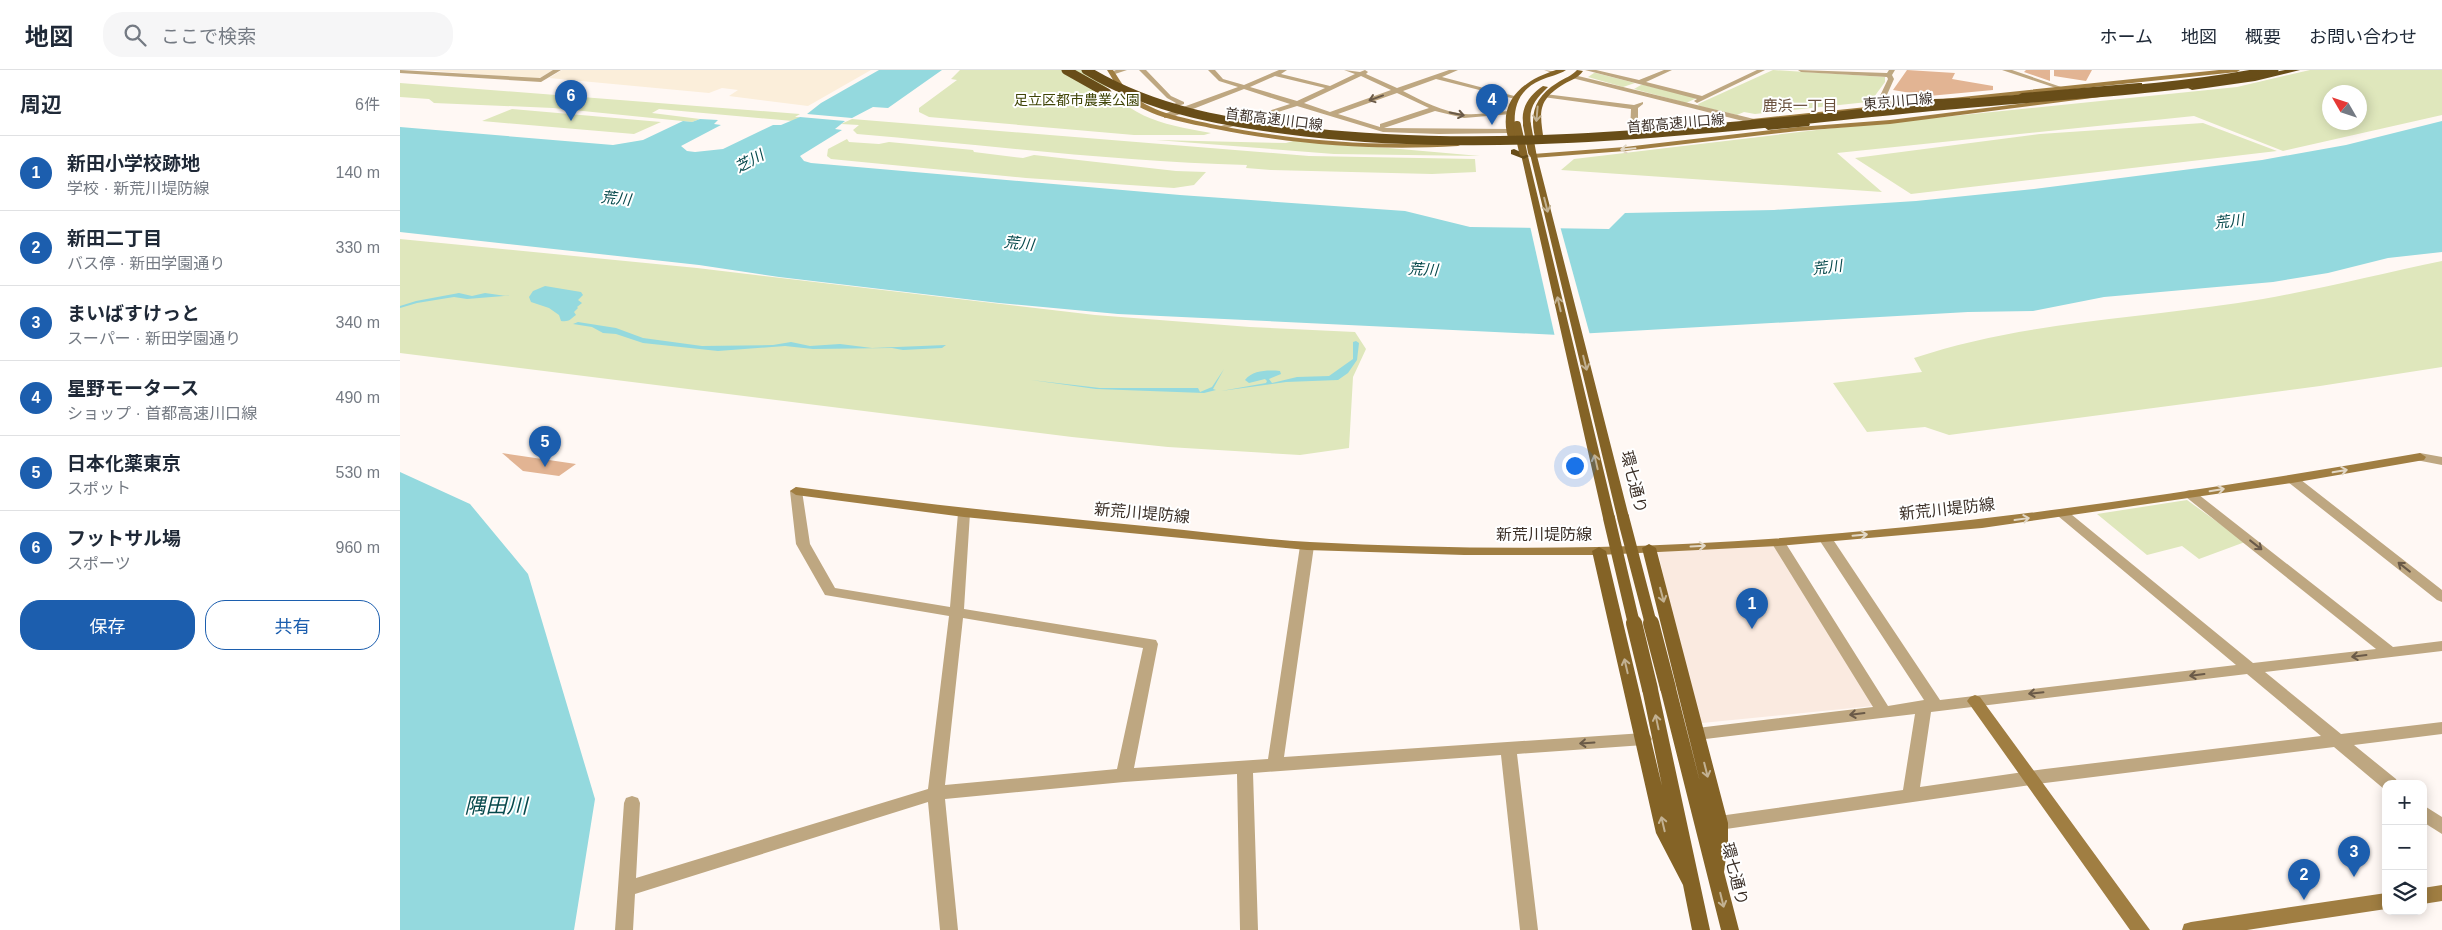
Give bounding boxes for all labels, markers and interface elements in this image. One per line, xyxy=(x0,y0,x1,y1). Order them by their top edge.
search box xyxy=(103,12,453,57)
icon: search xyxy=(121,21,149,49)
text: 地図 xyxy=(25,23,73,50)
text: ここで検索 xyxy=(161,26,256,47)
text: ホーム xyxy=(2100,27,2153,47)
text: 地図 xyxy=(2181,27,2217,47)
text: 概要 xyxy=(2245,27,2281,47)
text: お問い合わせ xyxy=(2309,27,2417,47)
pin: 6 xyxy=(555,80,587,121)
pin: 4 xyxy=(1476,84,1508,125)
north arrow xyxy=(2322,85,2367,130)
street label: 東京川口線 xyxy=(1862,90,1934,112)
park label: 足立区都市農業公園 xyxy=(1014,92,1140,108)
text: 周辺 xyxy=(20,93,62,116)
one-way arrow xyxy=(1368,94,1384,103)
text: 6件 xyxy=(355,96,380,113)
district label: 鹿浜一丁目 xyxy=(1762,97,1838,114)
street label: 首都高速川口線 xyxy=(1224,105,1324,133)
one-way arrow xyxy=(1533,105,1542,121)
one-way arrow xyxy=(1448,110,1464,119)
street label: 首都高速川口線 xyxy=(1626,111,1726,135)
one-way arrow xyxy=(1620,144,1636,154)
water label: 芝川 xyxy=(732,145,768,176)
text: 新田小学校跡地 xyxy=(67,153,200,174)
text: 1 xyxy=(32,164,40,181)
text: 140 m xyxy=(336,164,380,181)
text: 学校 · 新荒川堤防線 xyxy=(67,180,209,197)
water label: 荒川 xyxy=(600,188,634,208)
one-way arrow xyxy=(1542,197,1551,213)
water label: 荒川 xyxy=(2213,210,2247,231)
text: 新田二丁目 xyxy=(67,228,162,249)
water label: 荒川 xyxy=(1003,233,1037,253)
text: 2 xyxy=(32,239,40,256)
text: 330 m xyxy=(336,239,380,256)
text: バス停 · 新田学園通り xyxy=(67,255,225,272)
water label: 荒川 xyxy=(1811,256,1845,277)
water label: 荒川 xyxy=(1408,260,1440,278)
one-way arrow xyxy=(1554,296,1563,312)
text: まいばすけっと xyxy=(67,303,200,324)
text: 3 xyxy=(32,314,40,331)
text: 340 m xyxy=(336,314,380,331)
text: スーパー · 新田学園通り xyxy=(67,330,241,347)
one-way arrow xyxy=(1581,355,1590,371)
text: 星野モータース xyxy=(67,378,199,399)
text: 4 xyxy=(32,389,40,406)
text: 490 m xyxy=(336,389,380,406)
text: ショップ · 首都高速川口線 xyxy=(67,405,257,422)
pin: 5 xyxy=(529,426,561,467)
street label: 環七通り xyxy=(1618,449,1650,515)
text: 日本化薬東京 xyxy=(67,453,181,474)
your location xyxy=(1562,453,1588,479)
one-way arrow xyxy=(1591,455,1600,471)
text: 5 xyxy=(32,464,40,481)
text: 530 m xyxy=(336,464,380,481)
one-way arrow xyxy=(2331,465,2347,475)
text: スポット xyxy=(67,480,131,497)
one-way arrow xyxy=(2209,485,2225,495)
street label: 新荒川堤防線 xyxy=(1898,496,1996,522)
street label: 新荒川堤防線 xyxy=(1093,500,1191,526)
one-way arrow xyxy=(2014,513,2030,523)
street label: 新荒川堤防線 xyxy=(1496,526,1592,543)
text: フットサル場 xyxy=(67,528,181,549)
one-way arrow xyxy=(1852,530,1868,540)
text: 6 xyxy=(32,539,40,556)
text: 960 m xyxy=(336,539,380,556)
one-way arrow xyxy=(2249,539,2262,550)
one-way arrow xyxy=(1690,541,1706,550)
text: スポーツ xyxy=(67,555,131,572)
one-way arrow xyxy=(2397,562,2410,573)
one-way arrow xyxy=(1658,587,1667,603)
pin: 1 xyxy=(1736,588,1768,629)
button: 保存 xyxy=(20,600,195,650)
button: 共有 xyxy=(205,600,380,650)
one-way arrow xyxy=(2351,651,2367,661)
one-way arrow xyxy=(1621,658,1631,674)
one-way arrow xyxy=(2190,670,2206,680)
one-way arrow xyxy=(2028,689,2044,698)
one-way arrow xyxy=(1850,709,1866,719)
one-way arrow xyxy=(1652,715,1661,731)
one-way arrow xyxy=(1580,738,1596,748)
one-way arrow xyxy=(1702,761,1711,777)
map controls xyxy=(2382,780,2427,915)
button: + xyxy=(2382,780,2427,825)
water label: 隅田川 xyxy=(465,794,529,817)
one-way arrow xyxy=(1658,817,1667,833)
button: − xyxy=(2382,825,2427,870)
pin: 3 xyxy=(2338,836,2370,877)
street label: 環七通り xyxy=(1719,841,1751,907)
pin: 2 xyxy=(2288,859,2320,900)
button: layers xyxy=(2382,870,2427,915)
one-way arrow xyxy=(1718,892,1727,908)

